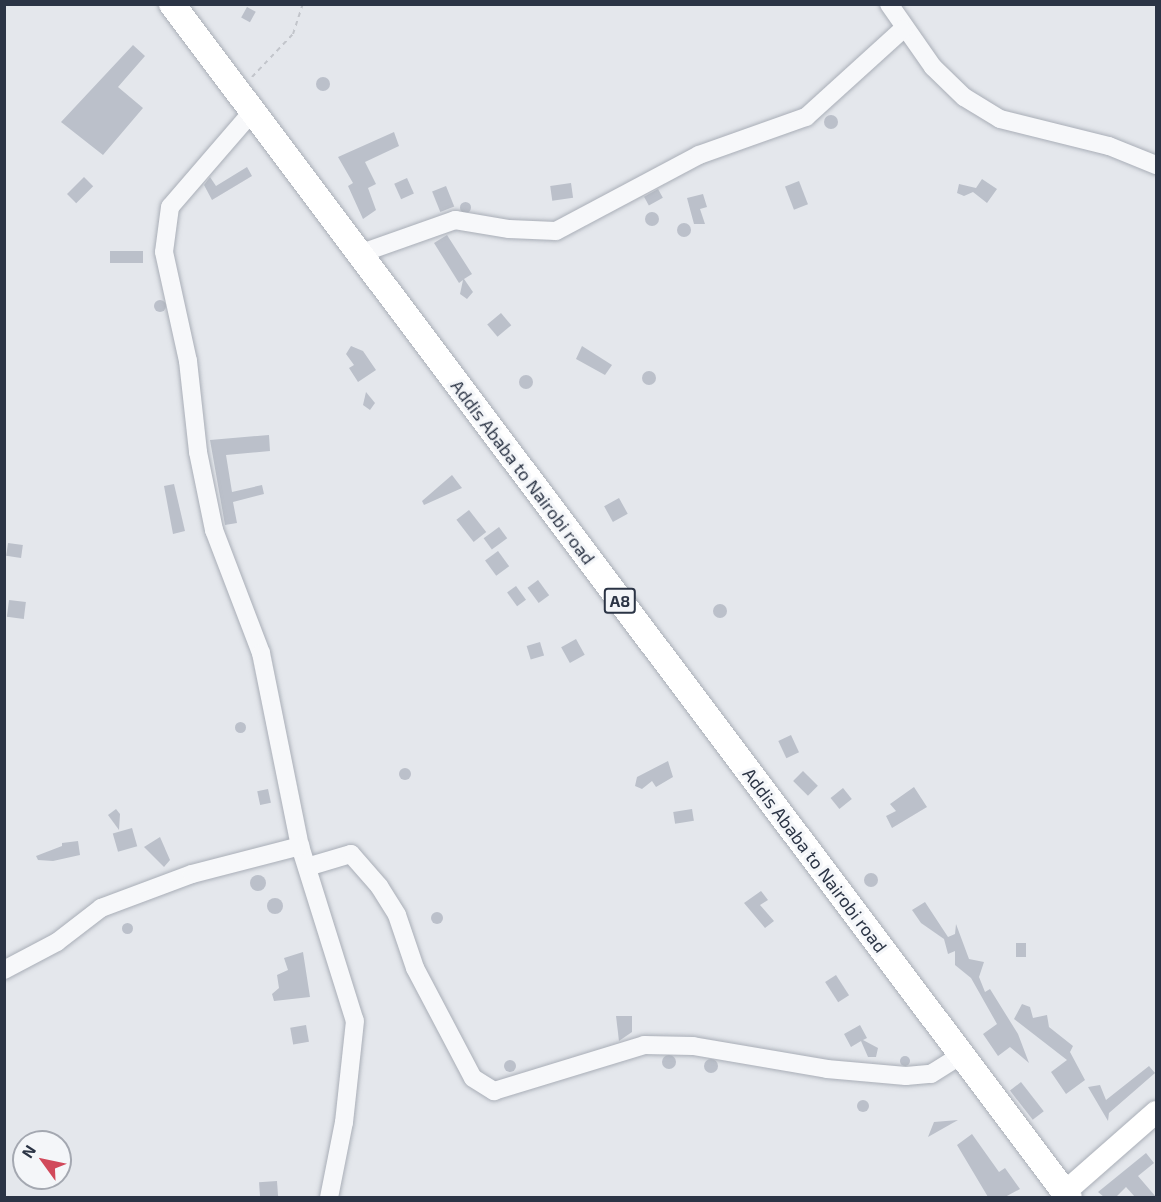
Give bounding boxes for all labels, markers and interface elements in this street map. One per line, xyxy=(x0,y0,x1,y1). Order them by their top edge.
street label: Addis Ababa to Nairobi road xyxy=(446,375,600,569)
road number: A8 xyxy=(604,588,636,614)
street label: Addis Ababa to Nairobi road xyxy=(738,763,892,957)
north arrow xyxy=(12,1130,72,1190)
text: N xyxy=(17,1141,39,1161)

